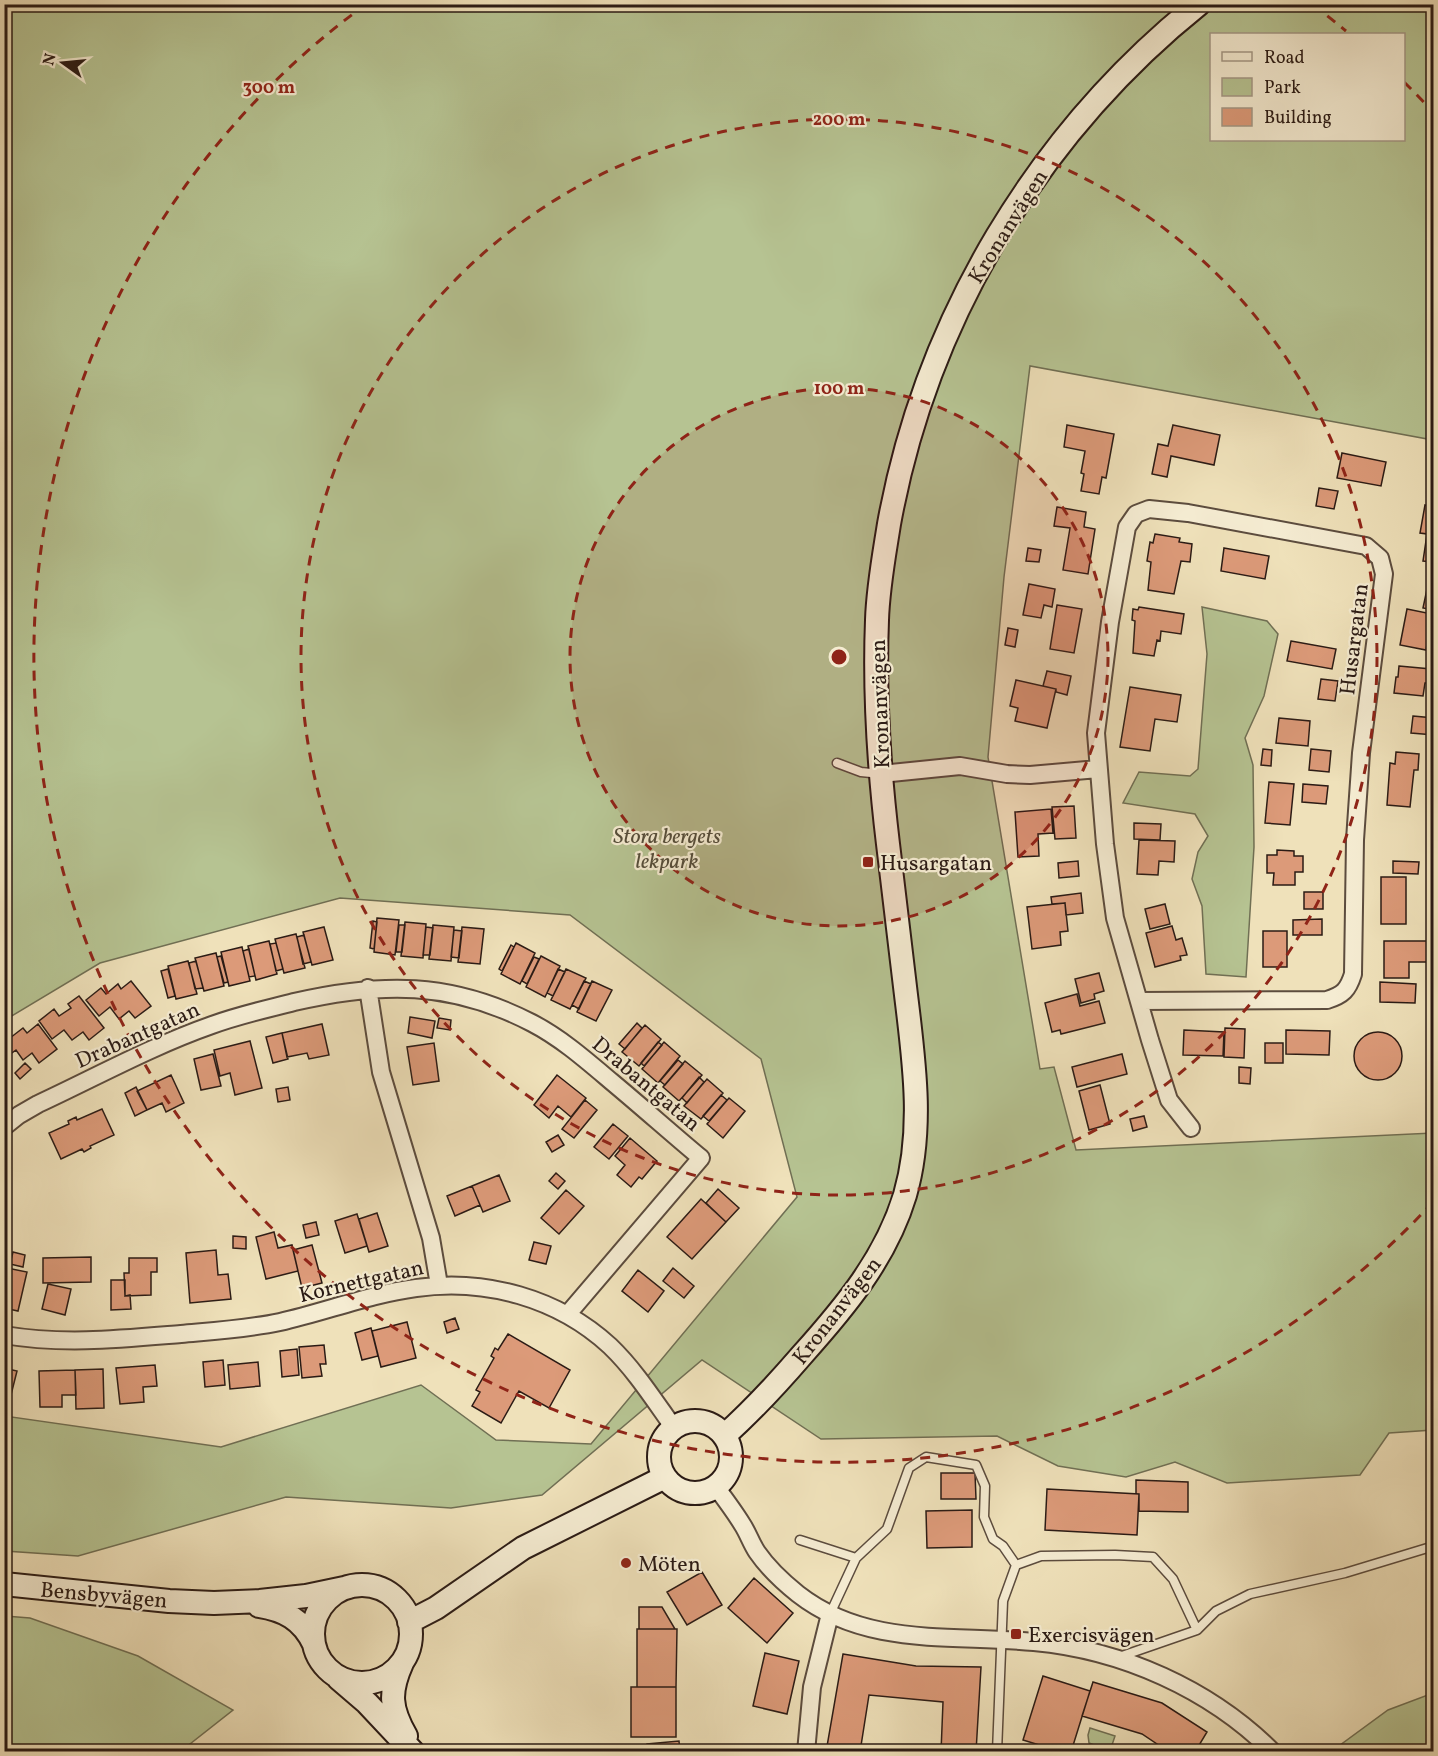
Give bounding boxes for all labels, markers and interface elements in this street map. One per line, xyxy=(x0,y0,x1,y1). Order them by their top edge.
north arrow xyxy=(33,33,93,93)
legend xyxy=(1210,33,1405,141)
text: Road xyxy=(1264,46,1305,71)
text: N xyxy=(38,51,63,68)
text: 300 m xyxy=(243,76,295,101)
text: Park xyxy=(1264,76,1301,101)
text: Building xyxy=(1264,106,1332,131)
text: 200 m xyxy=(813,108,865,133)
street label: Kronanvägen xyxy=(962,164,1057,290)
text: 100 m xyxy=(814,377,864,402)
street label: Husargatan xyxy=(1333,582,1378,697)
street label: Kronanvägen xyxy=(864,639,899,769)
centre of rings xyxy=(829,647,849,667)
park label: Stora bergets lekpark xyxy=(613,822,721,878)
place label: Husargatan xyxy=(880,849,992,880)
marker: Husargatan xyxy=(861,855,875,869)
street label: Drabantgatan xyxy=(71,995,205,1078)
street label: Drabantgatan xyxy=(584,1030,707,1140)
street label: Kronanvägen xyxy=(786,1251,890,1372)
street label: Kornettgatan xyxy=(296,1253,427,1312)
place label: Möten xyxy=(638,1550,701,1581)
marker: Möten xyxy=(619,1556,633,1570)
street label: Bensbyvägen xyxy=(39,1575,169,1617)
place label: Exercisvägen xyxy=(1028,1621,1155,1652)
marker: Exercisvägen xyxy=(1009,1627,1023,1641)

